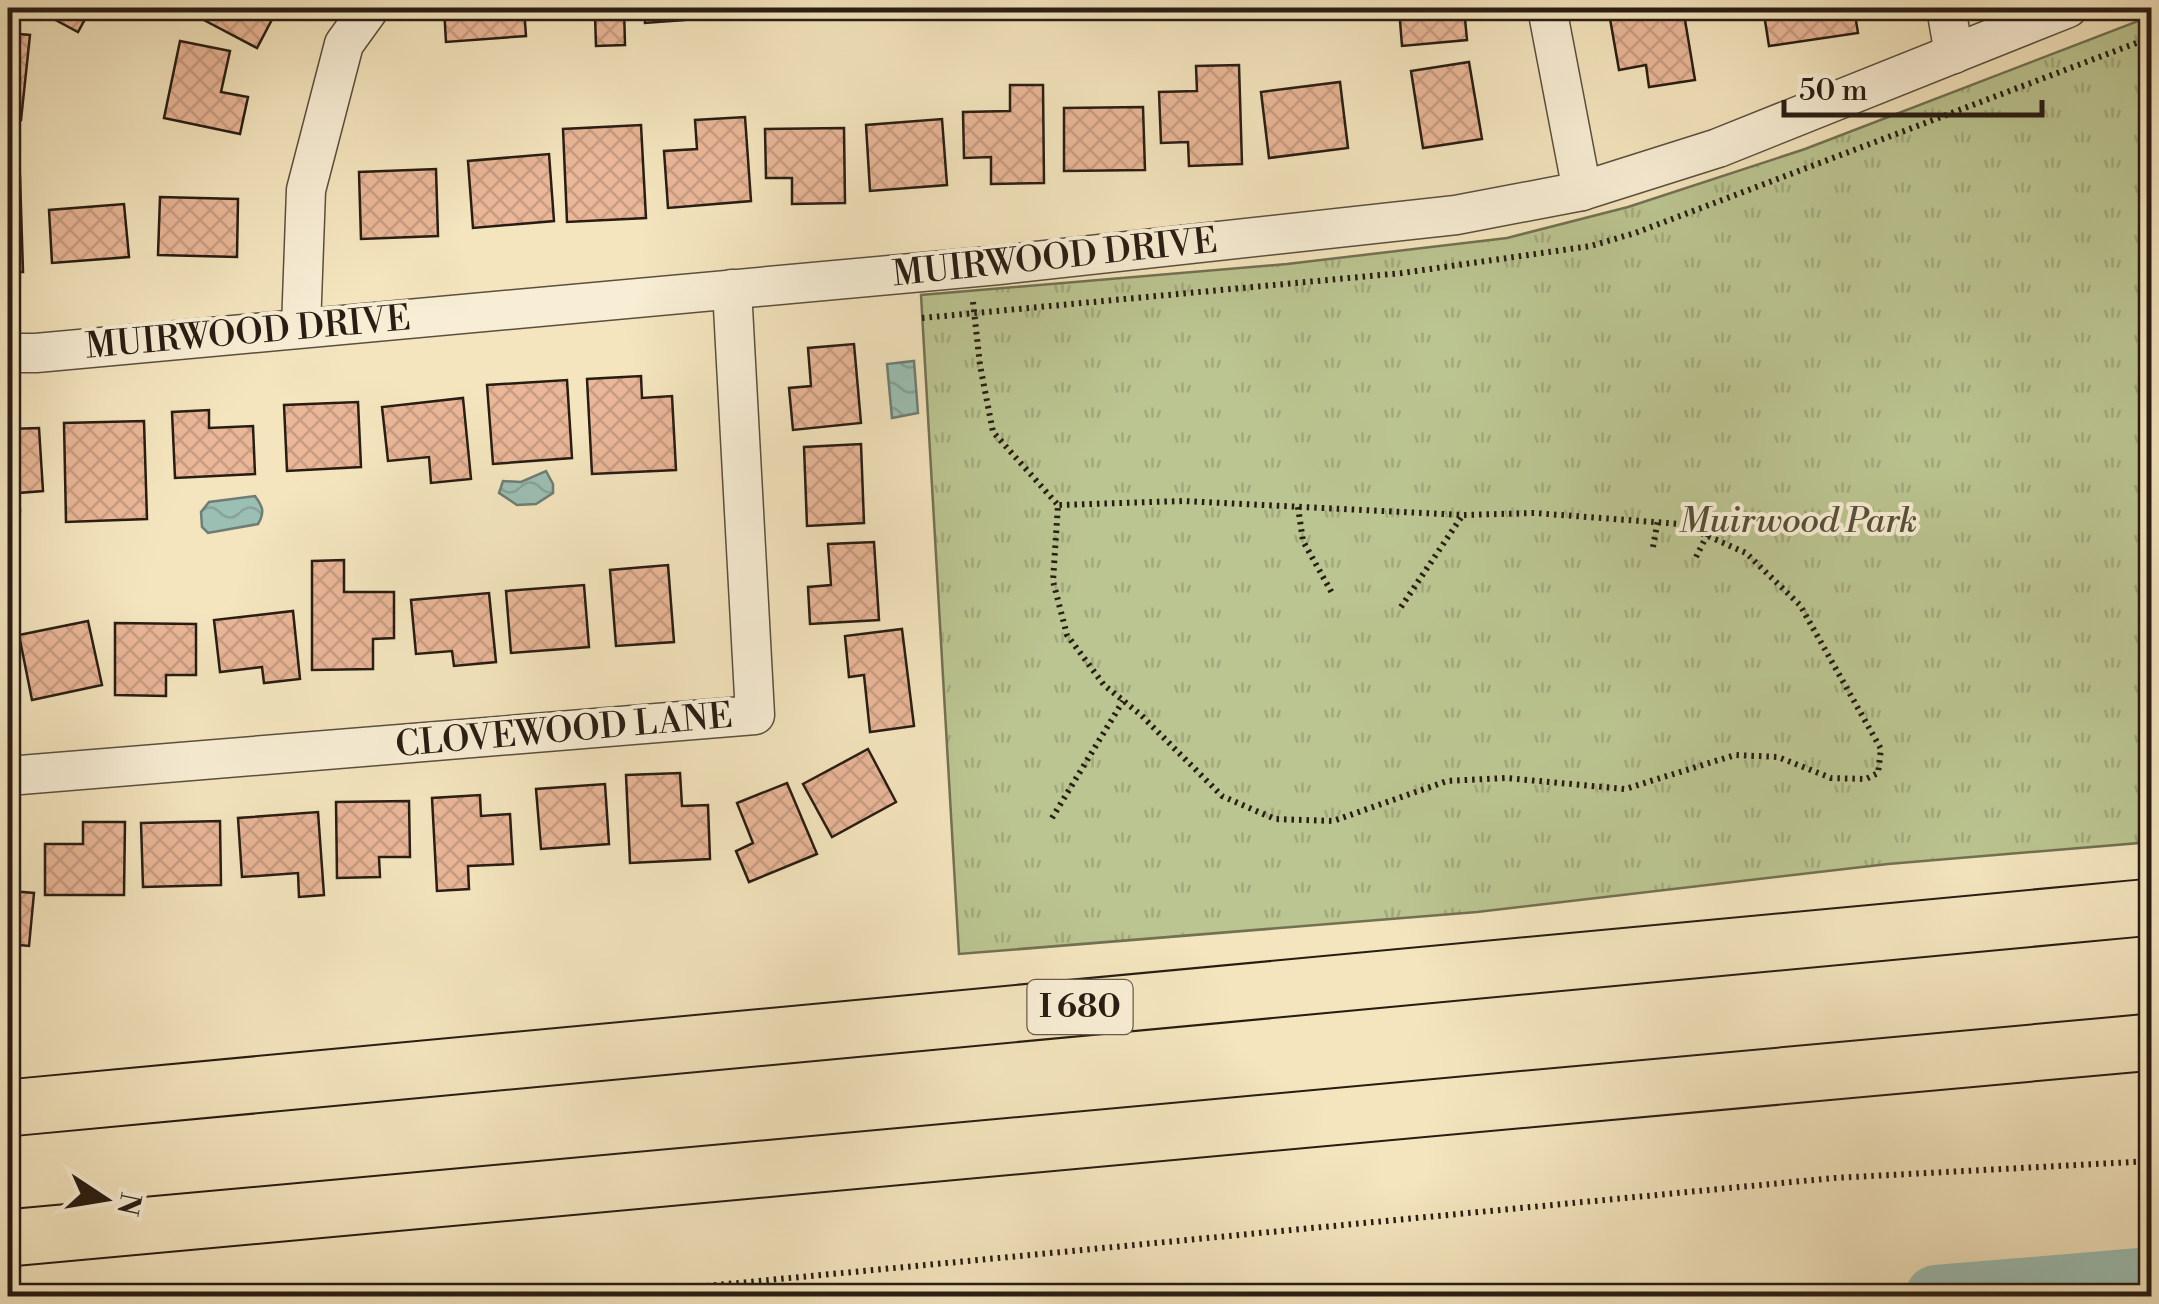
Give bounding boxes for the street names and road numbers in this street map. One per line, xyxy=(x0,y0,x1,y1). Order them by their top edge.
street label: MUIRWOOD DRIVE xyxy=(891,220,1219,296)
street label: MUIRWOOD DRIVE xyxy=(84,297,412,369)
street label: CLOVEWOOD LANE xyxy=(394,695,734,767)
road number: I 680 xyxy=(1028,980,1132,1034)

